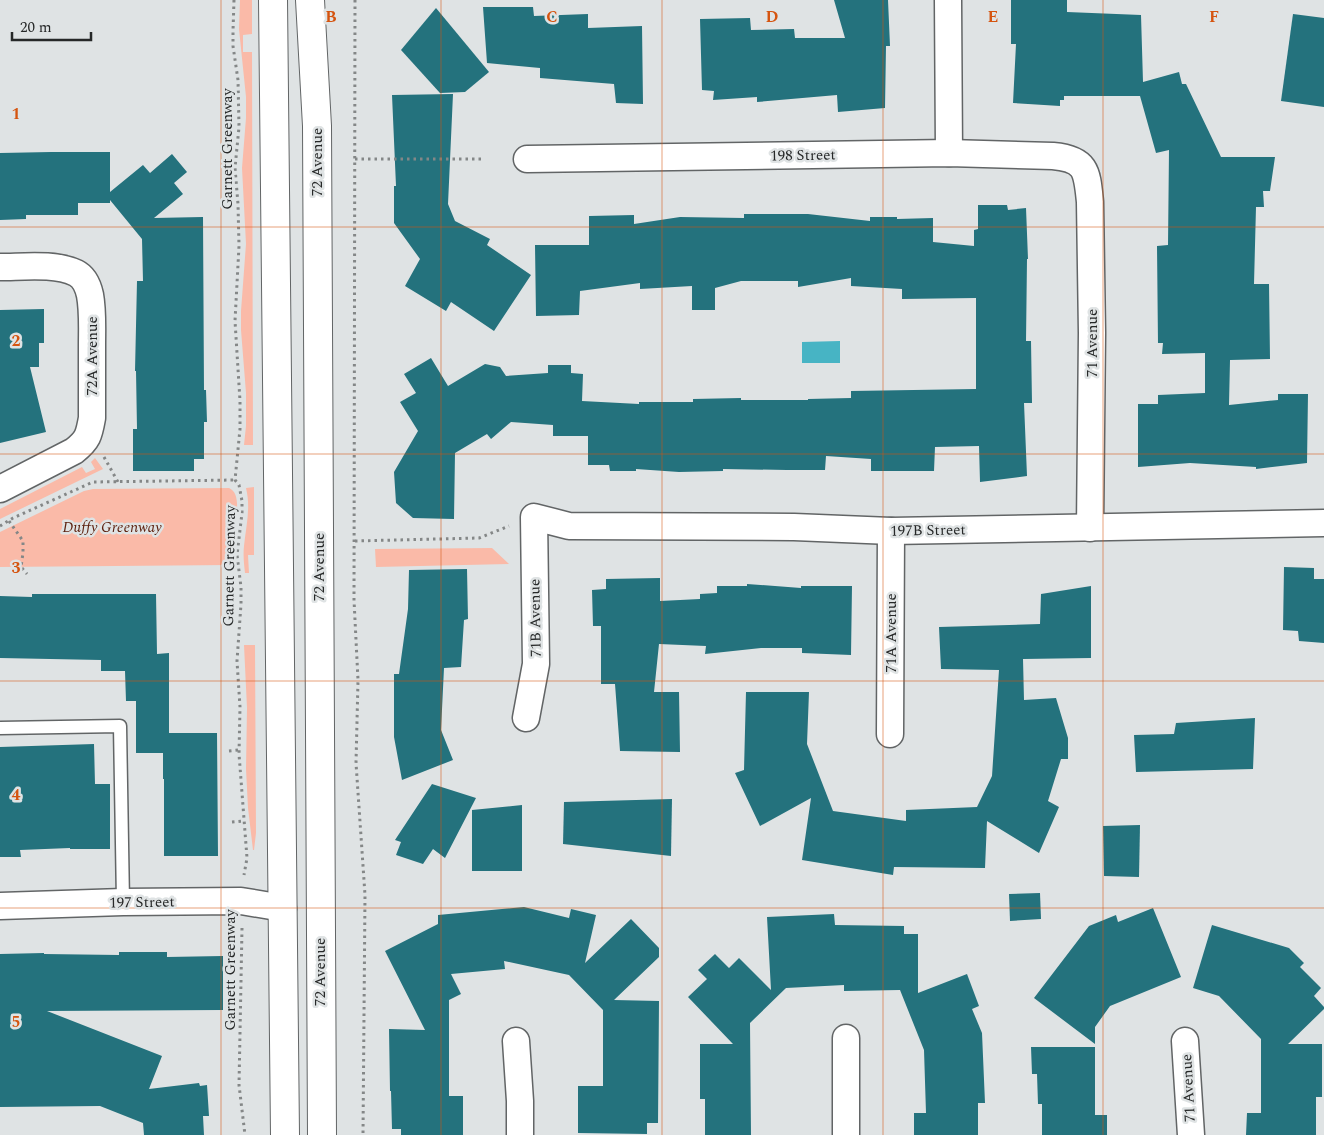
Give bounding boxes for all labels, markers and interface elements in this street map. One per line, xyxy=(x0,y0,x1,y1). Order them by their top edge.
text: B xyxy=(325,5,337,29)
text: C xyxy=(546,5,558,29)
text: D xyxy=(766,5,779,29)
text: E xyxy=(988,5,998,29)
text: F xyxy=(1209,5,1219,29)
scale bar xyxy=(12,10,91,42)
text: 20 m xyxy=(20,16,52,39)
street label: Garnett Greenway xyxy=(216,87,239,210)
text: 1 xyxy=(12,102,20,126)
street label: 72 Avenue xyxy=(306,128,329,196)
street label: 198 Street xyxy=(770,143,836,168)
street label: 71 Avenue xyxy=(1081,309,1104,377)
street label: 72A Avenue xyxy=(81,316,104,396)
text: 2 xyxy=(12,329,21,353)
street label: Garnett Greenway xyxy=(217,504,242,627)
park label: Duffy Greenway xyxy=(62,516,162,539)
street label: 197B Street xyxy=(890,518,966,543)
street label: 72 Avenue xyxy=(308,533,331,601)
text: 3 xyxy=(12,556,21,580)
street label: 71B Avenue xyxy=(523,579,548,657)
street label: 71A Avenue xyxy=(880,593,903,673)
text: 4 xyxy=(12,783,21,807)
street label: 197 Street xyxy=(109,890,175,915)
street label: Garnett Greenway xyxy=(219,908,242,1031)
street label: 72 Avenue xyxy=(309,938,332,1006)
text: 5 xyxy=(12,1010,20,1034)
street label: 71 Avenue xyxy=(1175,1053,1202,1123)

